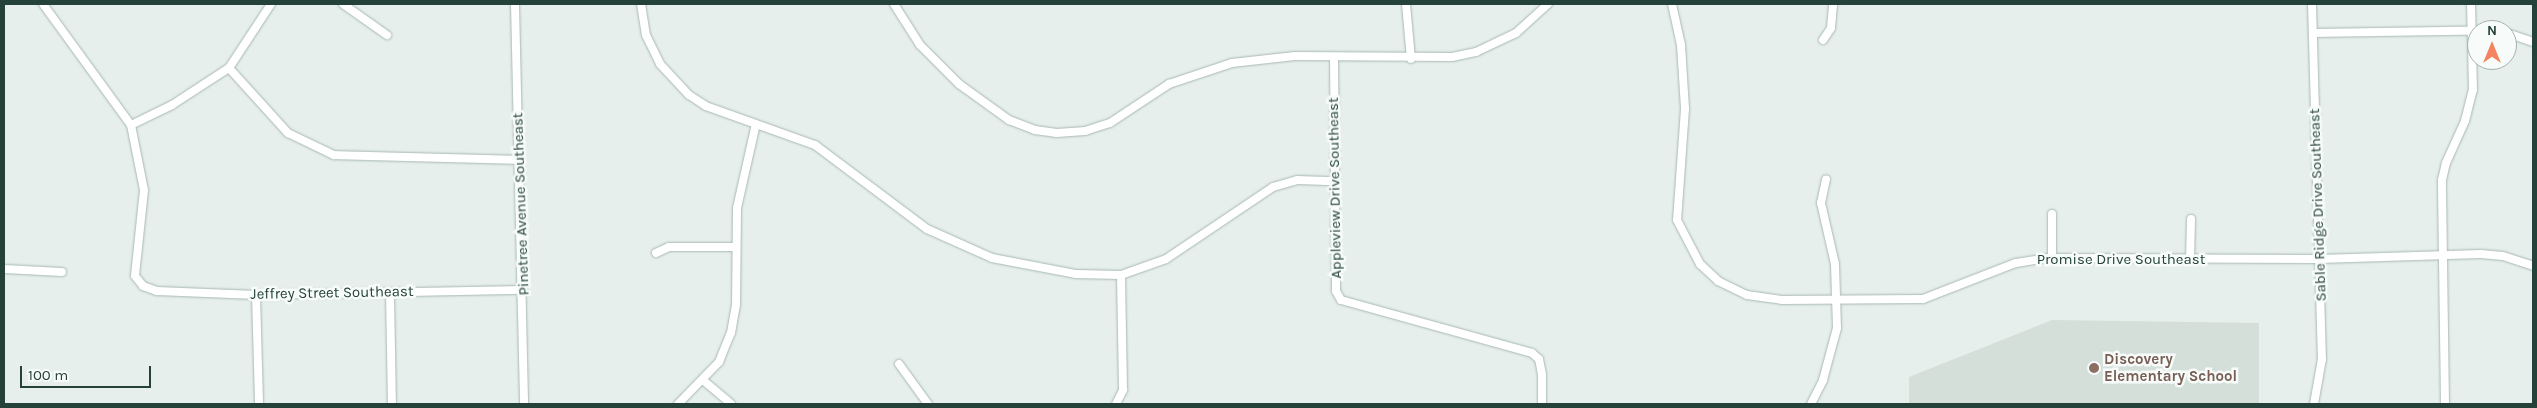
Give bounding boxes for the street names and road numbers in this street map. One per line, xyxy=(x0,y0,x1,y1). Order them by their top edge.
street label: Appleview Drive Southeast xyxy=(1324,97,1346,279)
street label: Sable Ridge Drive Southeast xyxy=(2306,108,2330,302)
street label: Pinetree Avenue Southeast xyxy=(509,112,533,296)
street label: Promise Drive Southeast xyxy=(2037,251,2205,269)
street label: Jeffrey Street Southeast xyxy=(250,283,414,303)

